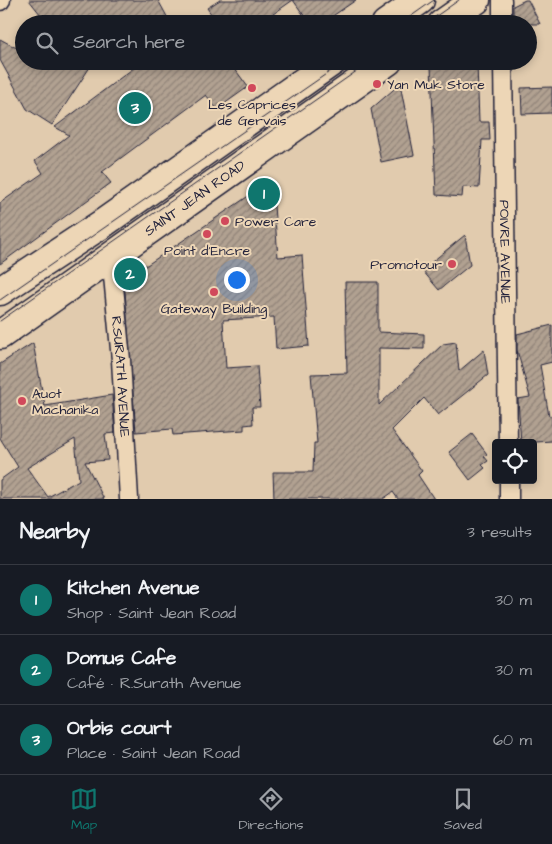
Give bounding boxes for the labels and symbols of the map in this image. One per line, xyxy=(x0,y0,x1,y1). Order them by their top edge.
place label: Yan Muk Store xyxy=(387,75,485,95)
marker: Yan Muk Store xyxy=(371,78,383,90)
marker: Les Caprices de Gervais xyxy=(246,82,258,94)
pin: 3 xyxy=(119,89,151,127)
place label: Les Caprices de Gervais xyxy=(208,95,296,131)
street label: SAINT JEAN ROAD xyxy=(140,156,250,241)
pin: 1 xyxy=(248,175,280,213)
street label: POIVRE AVENUE xyxy=(494,200,515,305)
place label: Power Care xyxy=(235,212,317,232)
marker: Power Care xyxy=(219,215,231,227)
marker: Point d'Encre xyxy=(201,228,213,240)
place label: Point d'Encre xyxy=(164,241,250,261)
pin: 2 xyxy=(114,255,146,293)
place label: Promotour xyxy=(370,255,442,275)
marker: Promotour xyxy=(446,258,458,270)
your location xyxy=(224,267,250,293)
marker: Gateway Building xyxy=(208,286,220,298)
place label: Gateway Building xyxy=(161,299,267,319)
street label: R.SURATH AVENUE xyxy=(106,315,134,439)
place label: Auot Machanika xyxy=(32,384,98,420)
marker: Auot Machanika xyxy=(16,395,28,407)

